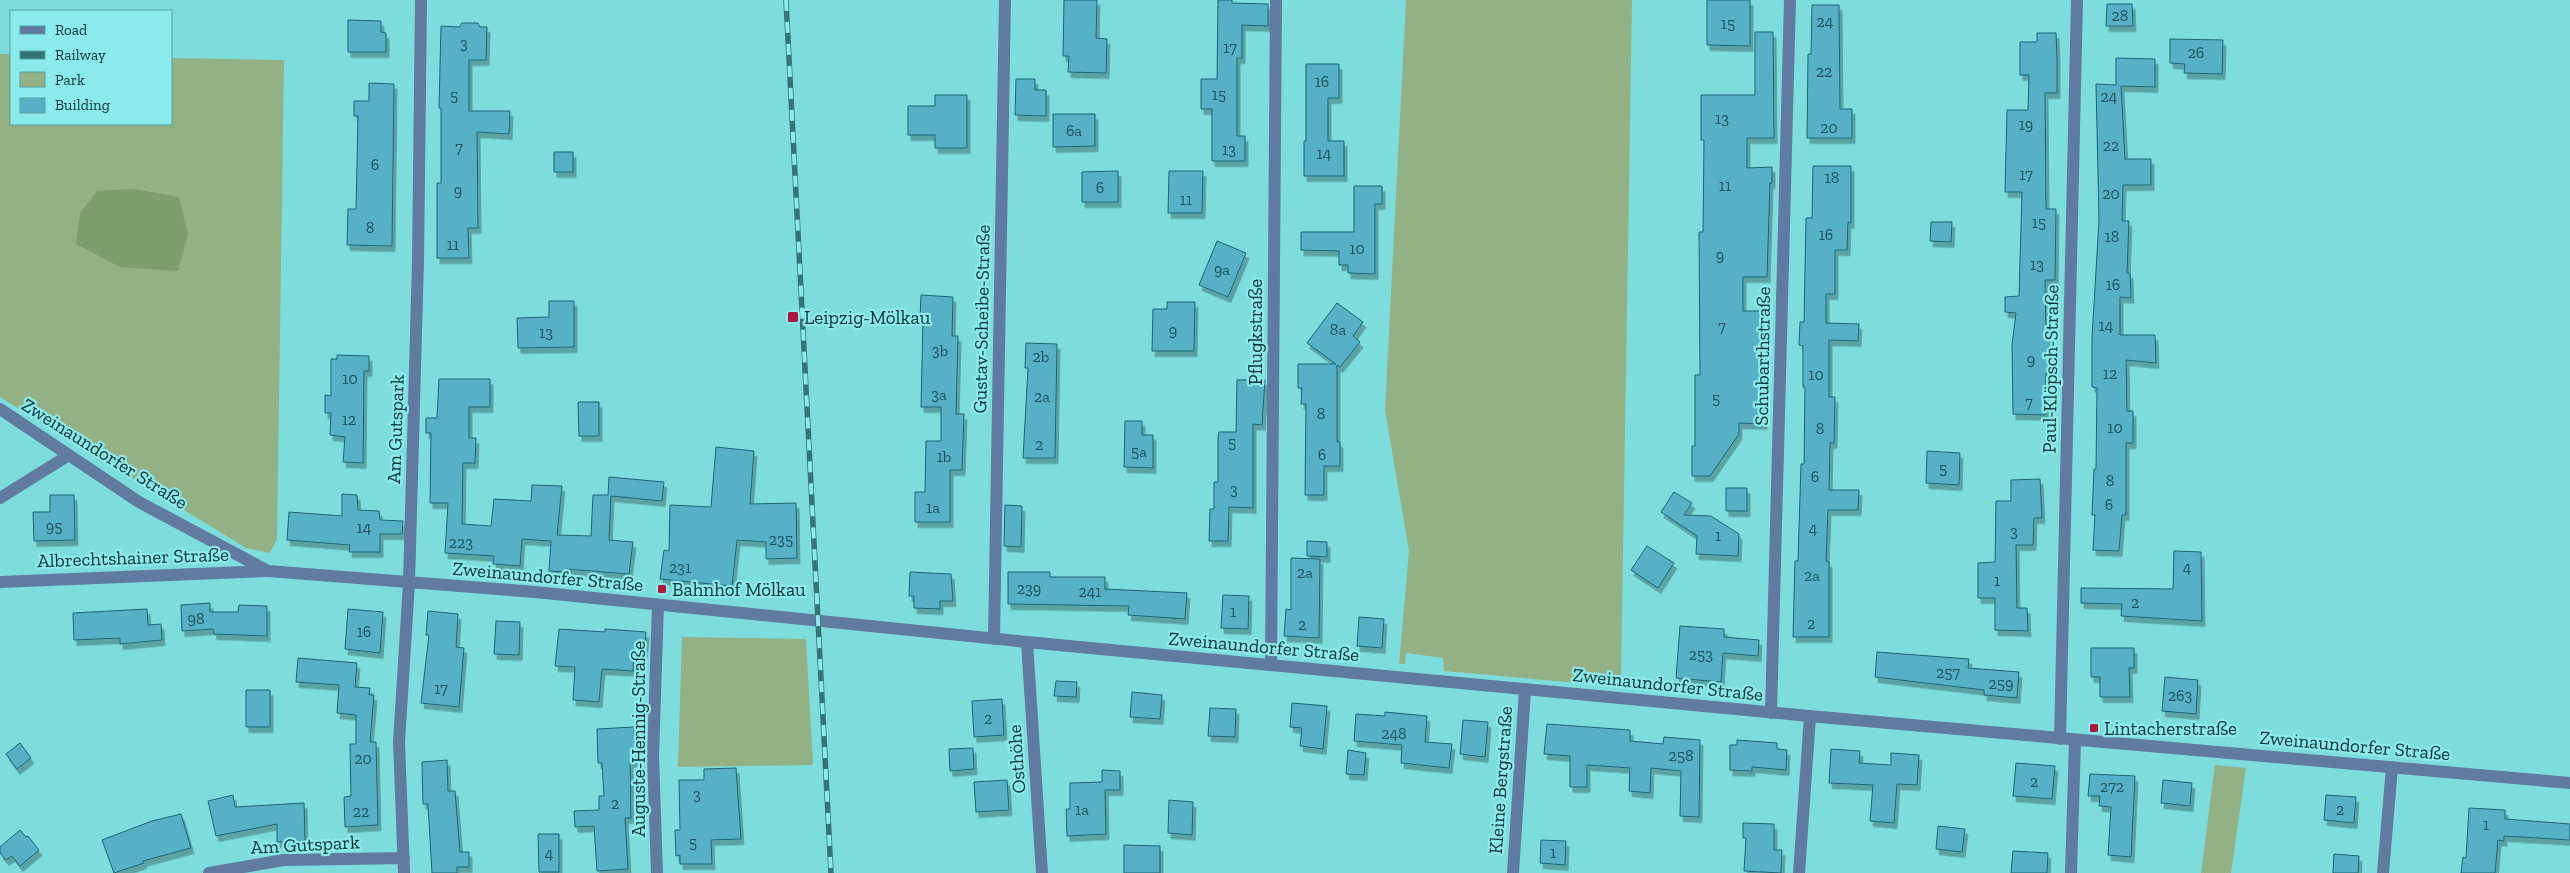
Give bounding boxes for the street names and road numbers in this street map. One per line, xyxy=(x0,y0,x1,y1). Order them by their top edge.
street label: Gustav-Scheibe-Straße xyxy=(968,224,995,414)
street label: Pflugkstraße xyxy=(1244,279,1267,385)
street label: Paul-Klöpsch-Straße xyxy=(2038,284,2063,454)
street label: Schubarthstraße xyxy=(1750,286,1775,426)
street label: Am Gutspark xyxy=(382,374,409,484)
street label: Zweinaundorfer Straße xyxy=(18,393,192,514)
street label: Albrechtshainer Straße xyxy=(37,543,229,572)
street label: Zweinaundorfer Straße xyxy=(452,557,644,596)
street label: Zweinaundorfer Straße xyxy=(1168,627,1360,666)
street label: Auguste-Hennig-Straße xyxy=(627,641,650,837)
street label: Zweinaundorfer Straße xyxy=(1572,663,1764,706)
street label: Kleine Bergstraße xyxy=(1484,705,1517,855)
street label: Osthöhe xyxy=(1003,724,1030,794)
street label: Zweinaundorfer Straße xyxy=(2259,726,2451,765)
street label: Am Gutspark xyxy=(250,830,360,859)

